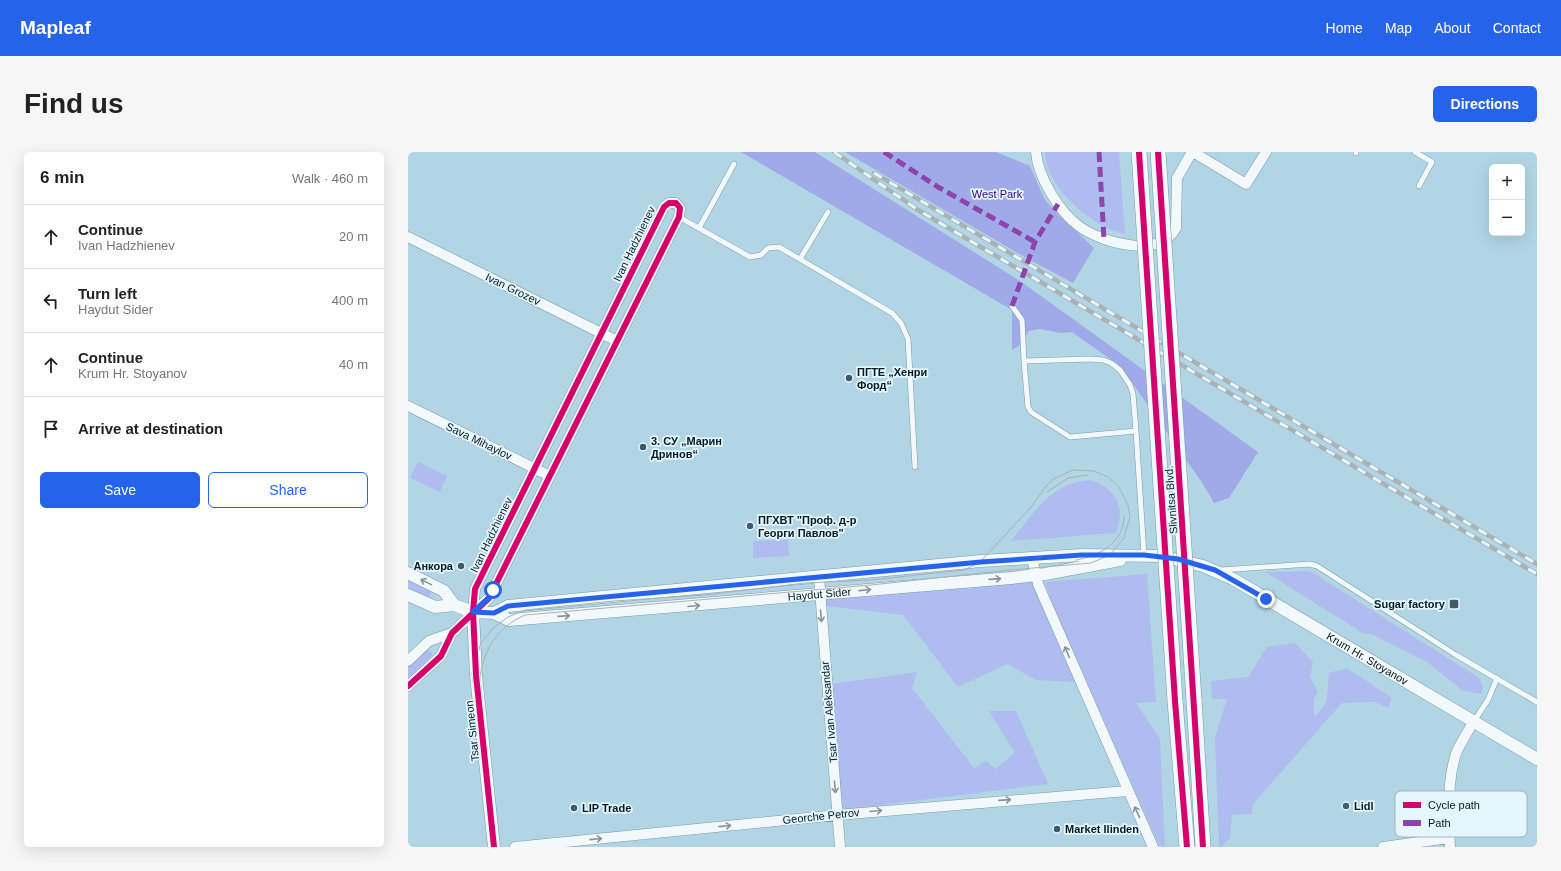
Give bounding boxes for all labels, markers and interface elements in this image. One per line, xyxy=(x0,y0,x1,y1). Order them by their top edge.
text: Mapleaf xyxy=(20,17,91,38)
text: Home xyxy=(1326,20,1363,36)
text: Map xyxy=(1385,20,1412,36)
text: About xyxy=(1434,20,1471,36)
text: Contact xyxy=(1493,20,1541,36)
button: Directions xyxy=(1433,86,1537,122)
text: Find us xyxy=(24,88,124,119)
map controls xyxy=(1489,164,1525,236)
button: + xyxy=(1489,164,1525,200)
text: 6 min xyxy=(40,168,84,187)
text: Walk · 460 m xyxy=(292,171,368,186)
park label: West Park xyxy=(972,188,1023,200)
button: − xyxy=(1489,200,1525,236)
street label: Ivan Hadzhienev xyxy=(611,204,658,283)
text: Continue xyxy=(78,221,143,238)
icon: ahead xyxy=(40,226,62,248)
text: 20 m xyxy=(339,229,368,244)
text: Ivan Hadzhienev xyxy=(78,238,175,253)
street label: Ivan Grozev xyxy=(484,271,543,308)
text: Turn left xyxy=(78,285,137,302)
icon: left xyxy=(40,290,62,312)
text: 400 m xyxy=(332,293,368,308)
text: Haydut Sider xyxy=(78,302,153,317)
text: Continue xyxy=(78,349,143,366)
icon: ahead xyxy=(40,354,62,376)
text: 40 m xyxy=(339,357,368,372)
text: Krum Hr. Stoyanov xyxy=(78,366,187,381)
place label: ПГТЕ „Хенри Форд“ xyxy=(857,366,927,391)
marker: ПГТЕ „Хенри Форд“ xyxy=(844,373,854,383)
icon: arrive xyxy=(40,418,62,440)
text: Arrive at destination xyxy=(78,420,223,437)
street label: Sava Mihaylov xyxy=(444,420,514,462)
place label: 3. СУ „Марин Дринов“ xyxy=(651,435,722,460)
marker: 3. СУ „Марин Дринов“ xyxy=(638,442,648,452)
street label: Slivnitsa Blvd. xyxy=(1163,465,1179,535)
button: Save xyxy=(40,472,200,508)
button: Share xyxy=(208,472,368,508)
street label: Ivan Hadzhienev xyxy=(468,495,515,574)
place label: ПГХВТ "Проф. д-р Георги Павлов" xyxy=(758,514,857,539)
marker: ПГХВТ "Проф. д-р Георги Павлов" xyxy=(745,521,755,531)
place label: Анкора xyxy=(413,560,454,572)
marker: Анкора xyxy=(456,561,466,571)
one-way arrow xyxy=(988,576,1001,583)
one-way arrow xyxy=(421,578,433,585)
route start xyxy=(484,581,502,599)
street label: Haydut Sider xyxy=(787,585,852,603)
one-way arrow xyxy=(858,586,871,593)
route end xyxy=(1257,590,1275,608)
place label: Sugar factory xyxy=(1374,598,1446,610)
marker: Sugar factory xyxy=(1448,598,1460,610)
one-way arrow xyxy=(687,602,700,609)
one-way arrow xyxy=(818,609,825,622)
one-way arrow xyxy=(557,613,570,620)
street label: Krum Hr. Stoyanov xyxy=(1325,630,1411,688)
one-way arrow xyxy=(1063,646,1070,658)
street label: Tsar Ivan Aleksandar xyxy=(819,660,839,763)
street label: Tsar Simeon xyxy=(463,700,481,762)
one-way arrow xyxy=(831,780,838,793)
legend xyxy=(1395,791,1527,837)
one-way arrow xyxy=(998,796,1011,803)
text: Cycle path xyxy=(1428,799,1480,811)
place label: Lidl xyxy=(1354,800,1374,812)
marker: Lidl xyxy=(1341,801,1351,811)
place label: LIP Trade xyxy=(582,802,631,814)
marker: LIP Trade xyxy=(569,803,579,813)
street label: Georche Petrov xyxy=(782,806,860,826)
one-way arrow xyxy=(1132,806,1140,818)
one-way arrow xyxy=(869,807,882,815)
text: Path xyxy=(1428,817,1451,829)
one-way arrow xyxy=(718,822,731,830)
place label: Market Ilinden xyxy=(1065,823,1139,835)
marker: Market Ilinden xyxy=(1052,824,1062,834)
one-way arrow xyxy=(589,835,602,843)

